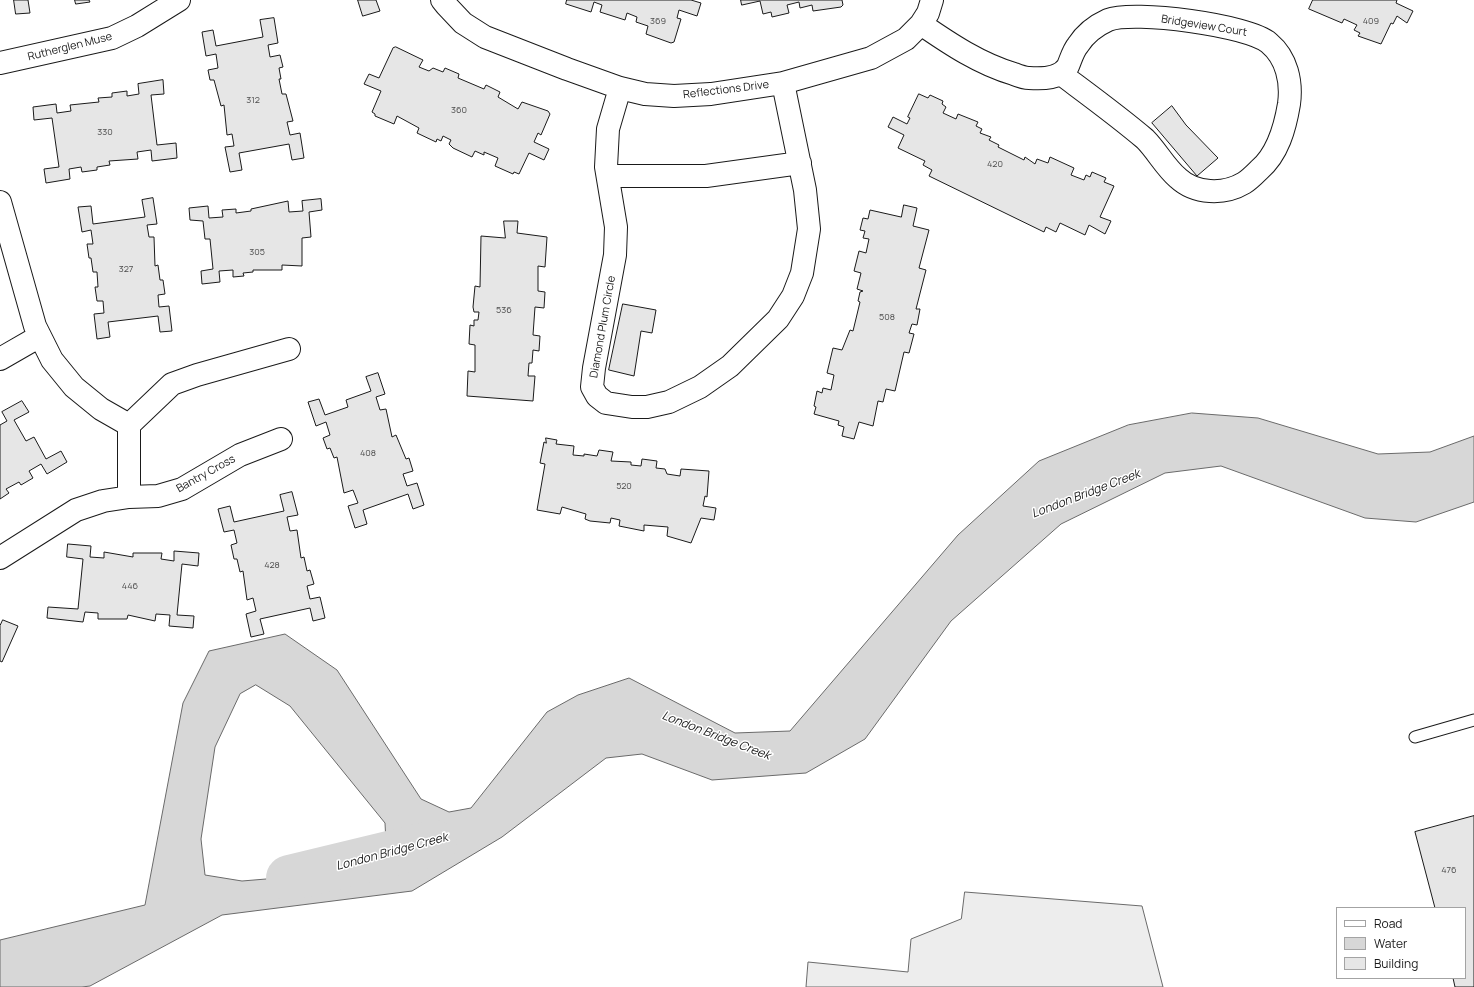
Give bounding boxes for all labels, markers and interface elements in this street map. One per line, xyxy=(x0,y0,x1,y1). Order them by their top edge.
street label: Bridgeview Court xyxy=(1160,13,1248,39)
house number: 369 xyxy=(650,16,666,26)
house number: 409 xyxy=(1363,16,1379,26)
street label: Rutherglen Muse xyxy=(26,30,114,64)
street label: Reflections Drive xyxy=(682,78,770,102)
house number: 312 xyxy=(246,95,260,105)
house number: 360 xyxy=(451,105,467,115)
house number: 330 xyxy=(97,127,113,137)
house number: 420 xyxy=(987,159,1003,169)
house number: 305 xyxy=(249,247,265,257)
house number: 327 xyxy=(119,264,133,274)
street label: Diamond Plum Circle xyxy=(588,275,618,379)
house number: 536 xyxy=(496,305,512,315)
house number: 508 xyxy=(879,312,895,322)
house number: 408 xyxy=(360,448,376,458)
street label: Bantry Cross xyxy=(174,452,238,496)
water label: London Bridge Creek xyxy=(1030,467,1142,521)
house number: 520 xyxy=(616,481,632,491)
house number: 428 xyxy=(264,560,280,570)
house number: 446 xyxy=(122,581,138,591)
water label: London Bridge Creek xyxy=(660,709,772,763)
water label: London Bridge Creek xyxy=(335,830,449,874)
house number: 476 xyxy=(1441,865,1457,875)
legend xyxy=(1336,907,1466,979)
text: Road xyxy=(1374,915,1402,932)
text: Water xyxy=(1374,935,1407,952)
text: Building xyxy=(1374,955,1418,972)

